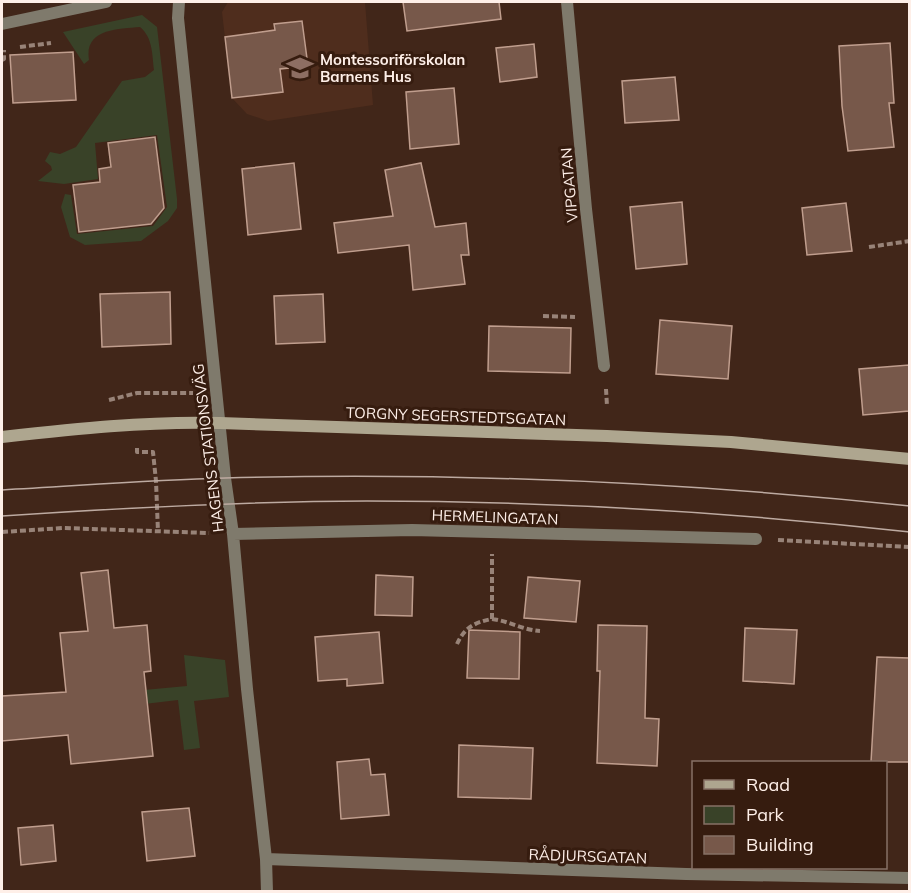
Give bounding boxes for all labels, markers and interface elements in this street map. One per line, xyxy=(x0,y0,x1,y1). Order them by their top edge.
place label: Montessoriförskolan Barnens Hus xyxy=(320,50,465,86)
school or university icon: Montessoriförskolan Barnens Hus xyxy=(285,53,315,83)
street label: VIPGATAN xyxy=(556,147,582,223)
street label: HAGENS STATIONSVÄG xyxy=(188,363,228,533)
street label: TORGNY SEGERSTEDTSGATAN xyxy=(346,403,566,429)
street label: HERMELINGATAN xyxy=(431,505,559,529)
legend xyxy=(692,761,887,869)
text: Road xyxy=(746,773,790,796)
text: Park xyxy=(746,803,785,826)
text: Building xyxy=(746,833,814,856)
street label: RÅDJURSGATAN xyxy=(528,843,648,868)

